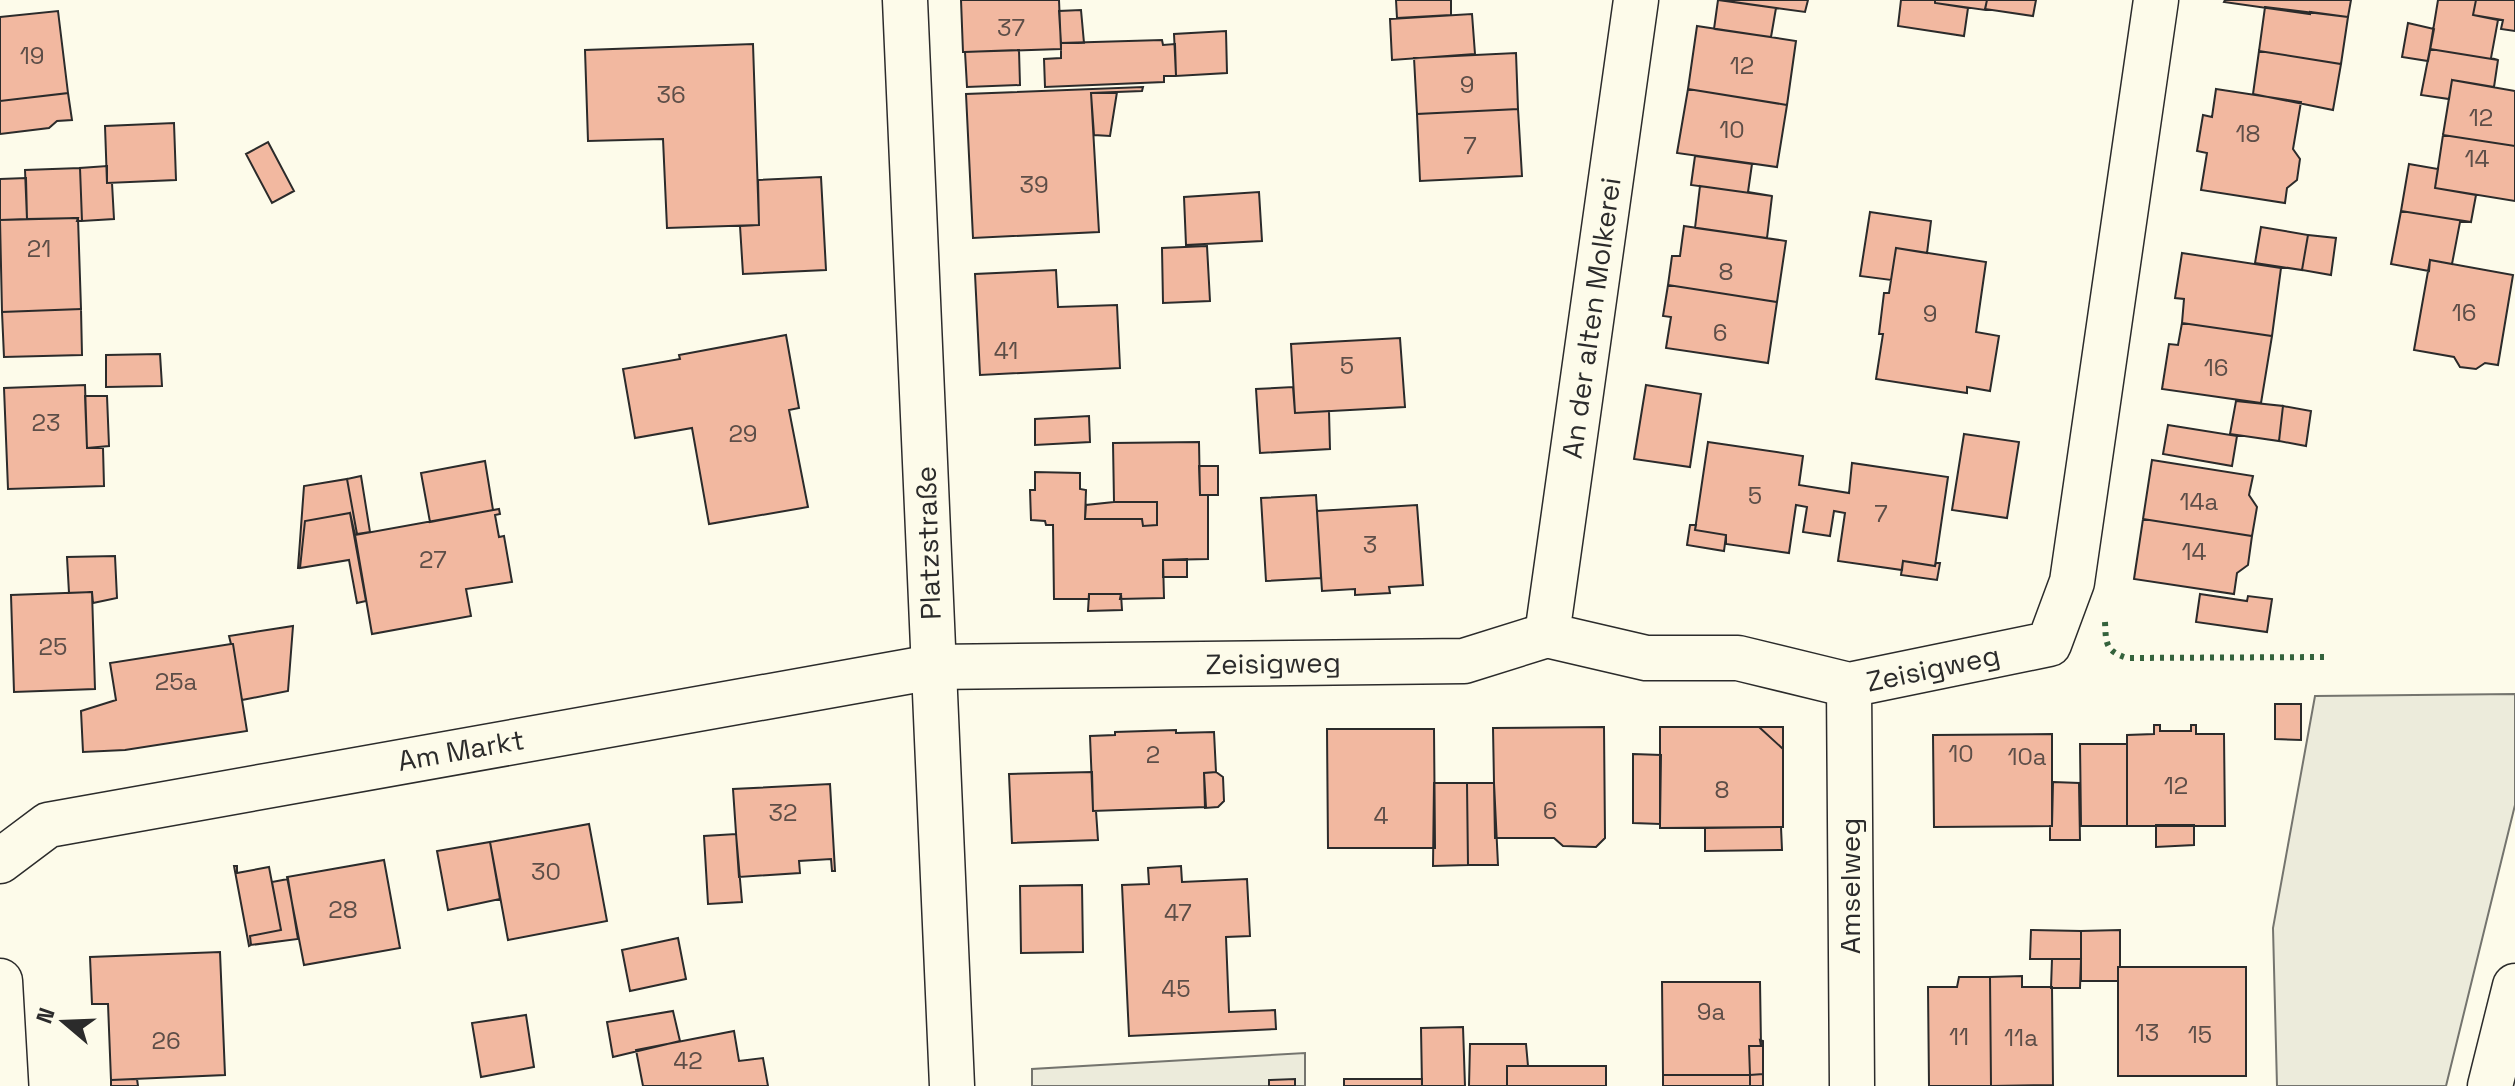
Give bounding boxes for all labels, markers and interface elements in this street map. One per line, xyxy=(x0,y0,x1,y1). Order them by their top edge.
house number: 37 xyxy=(997,12,1025,43)
house number: 19 xyxy=(20,40,44,71)
house number: 12 xyxy=(1730,50,1754,81)
house number: 9 xyxy=(1460,69,1474,100)
house number: 36 xyxy=(656,79,686,110)
house number: 12 xyxy=(2469,102,2493,133)
house number: 10 xyxy=(1719,114,1745,145)
house number: 18 xyxy=(2236,118,2260,149)
house number: 7 xyxy=(1463,130,1477,161)
house number: 14 xyxy=(2464,143,2490,174)
house number: 39 xyxy=(1019,169,1049,200)
street label: An der alten Molkerei xyxy=(1553,175,1629,461)
house number: 21 xyxy=(27,233,51,264)
house number: 8 xyxy=(1719,256,1733,287)
house number: 16 xyxy=(2452,297,2476,328)
house number: 9 xyxy=(1923,298,1937,329)
house number: 6 xyxy=(1713,317,1727,348)
house number: 41 xyxy=(994,335,1018,366)
house number: 5 xyxy=(1340,350,1354,381)
house number: 16 xyxy=(2204,352,2228,383)
house number: 23 xyxy=(32,407,60,438)
house number: 29 xyxy=(728,418,758,449)
street label: Platzstraße xyxy=(907,465,949,621)
house number: 5 xyxy=(1748,480,1762,511)
house number: 14a xyxy=(2180,486,2219,517)
house number: 7 xyxy=(1874,498,1888,529)
house number: 3 xyxy=(1363,529,1377,560)
house number: 14 xyxy=(2181,536,2207,567)
house number: 27 xyxy=(419,544,447,575)
house number: 25 xyxy=(39,631,67,662)
street label: Zeisigweg xyxy=(1863,636,2003,700)
street label: Zeisigweg xyxy=(1205,644,1341,682)
house number: 25a xyxy=(155,666,198,697)
street label: Am Markt xyxy=(395,721,527,779)
house number: 10 xyxy=(1948,738,1974,769)
house number: 2 xyxy=(1146,739,1160,770)
house number: 10a xyxy=(2007,741,2047,772)
house number: 12 xyxy=(2164,770,2188,801)
house number: 8 xyxy=(1715,774,1729,805)
house number: 6 xyxy=(1543,795,1557,826)
house number: 32 xyxy=(769,797,797,828)
house number: 4 xyxy=(1374,800,1389,831)
street label: Amselweg xyxy=(1832,818,1868,954)
house number: 30 xyxy=(531,856,561,887)
house number: 28 xyxy=(328,894,358,925)
house number: 47 xyxy=(1164,897,1192,928)
house number: 45 xyxy=(1161,973,1191,1004)
north arrow xyxy=(24,982,104,1062)
house number: 9a xyxy=(1697,996,1725,1027)
text: N xyxy=(29,1004,61,1027)
house number: 13 xyxy=(2135,1017,2159,1048)
house number: 15 xyxy=(2188,1019,2212,1050)
house number: 11 xyxy=(1949,1021,1969,1052)
house number: 11a xyxy=(2004,1022,2038,1053)
house number: 26 xyxy=(151,1025,181,1056)
house number: 42 xyxy=(673,1045,703,1076)

